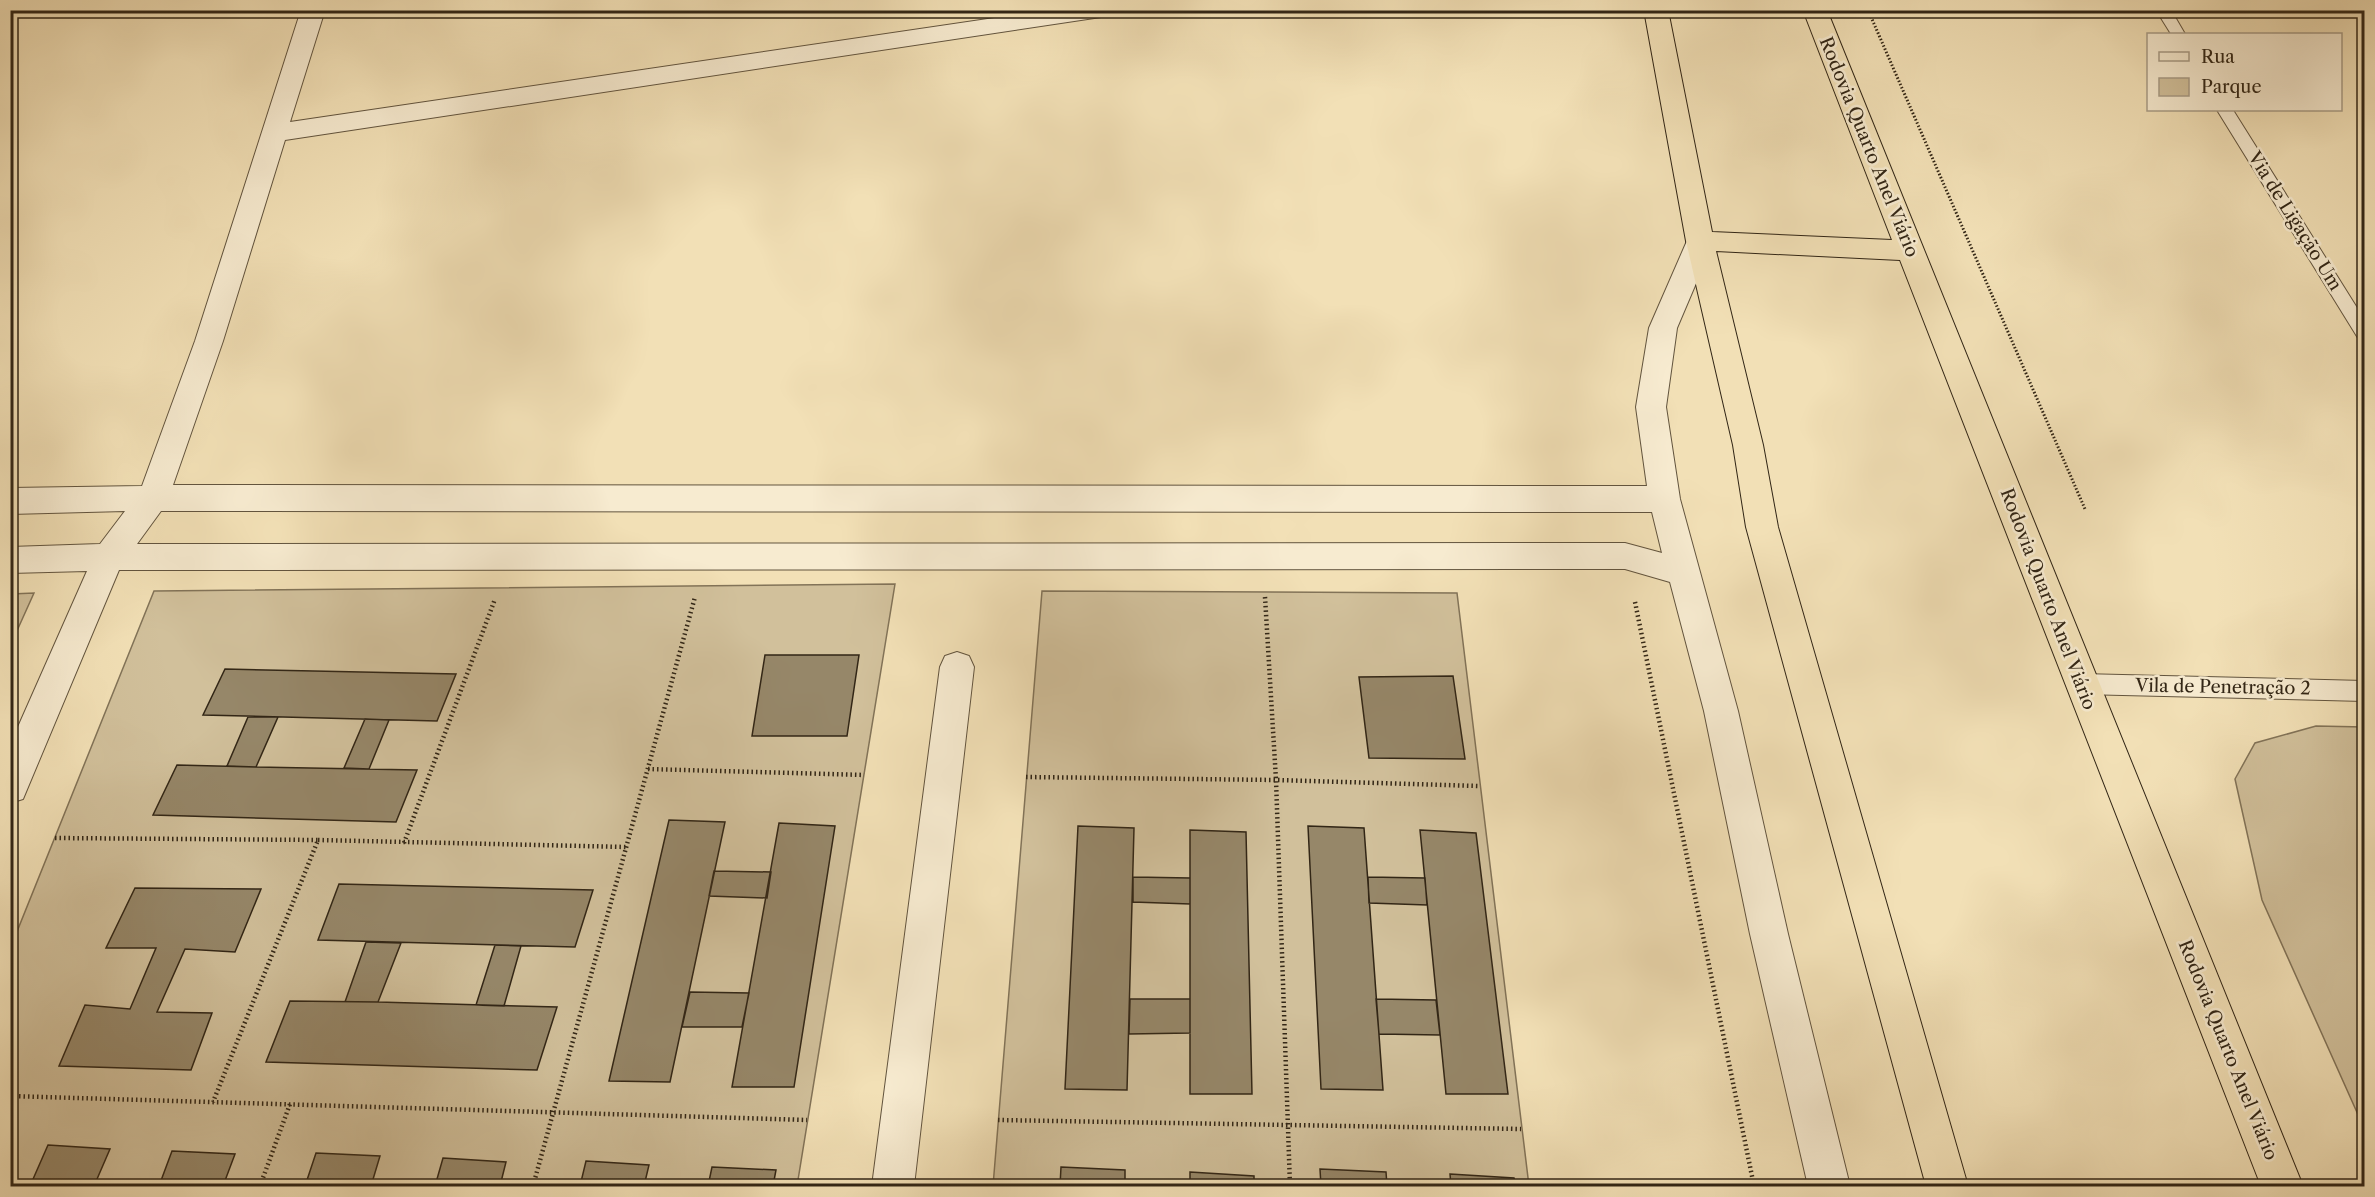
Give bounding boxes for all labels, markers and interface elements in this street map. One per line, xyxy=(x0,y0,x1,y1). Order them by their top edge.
legend xyxy=(2147,33,2342,111)
street label: Rodovia Quarto Anel Viário xyxy=(1815,34,1923,260)
text: Rua xyxy=(2201,46,2235,68)
text: Parque xyxy=(2201,76,2262,98)
street label: Via de Ligação Um xyxy=(2243,147,2347,295)
street label: Rodovia Quarto Anel Viário xyxy=(1996,485,2100,713)
street label: Vila de Penetração 2 xyxy=(2134,674,2311,700)
street label: Rodovia Quarto Anel Viário xyxy=(2174,937,2282,1163)

